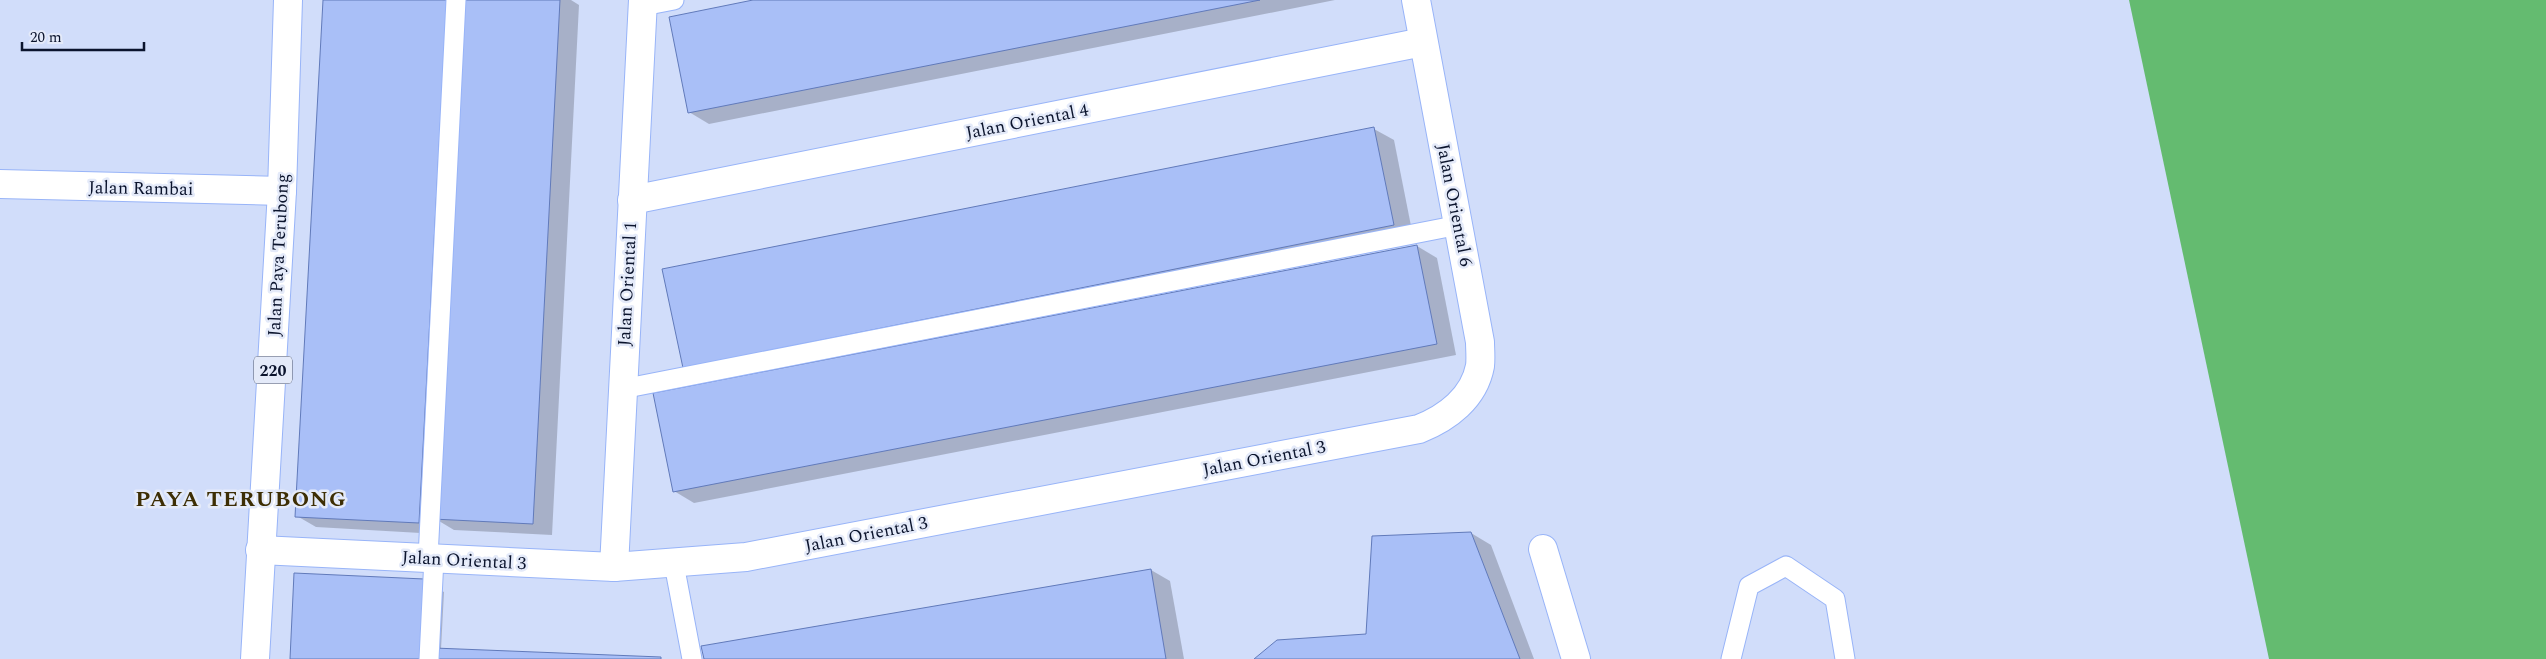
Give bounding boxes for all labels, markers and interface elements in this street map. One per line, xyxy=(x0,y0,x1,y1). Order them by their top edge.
scale bar xyxy=(22,20,145,52)
text: 20 m xyxy=(30,26,62,49)
street label: Jalan Oriental 4 xyxy=(963,96,1091,147)
street label: Jalan Oriental 6 xyxy=(1429,141,1480,269)
street label: Jalan Paya Terubong xyxy=(261,173,296,337)
street label: Jalan Rambai xyxy=(88,174,194,203)
street label: Jalan Oriental 1 xyxy=(611,221,644,347)
road number: 220 xyxy=(254,356,292,384)
street label: Jalan Oriental 3 xyxy=(1200,433,1328,484)
district label: PAYA TERUBONG xyxy=(135,483,347,516)
street label: Jalan Oriental 3 xyxy=(802,509,930,560)
street label: Jalan Oriental 3 xyxy=(401,544,527,577)

